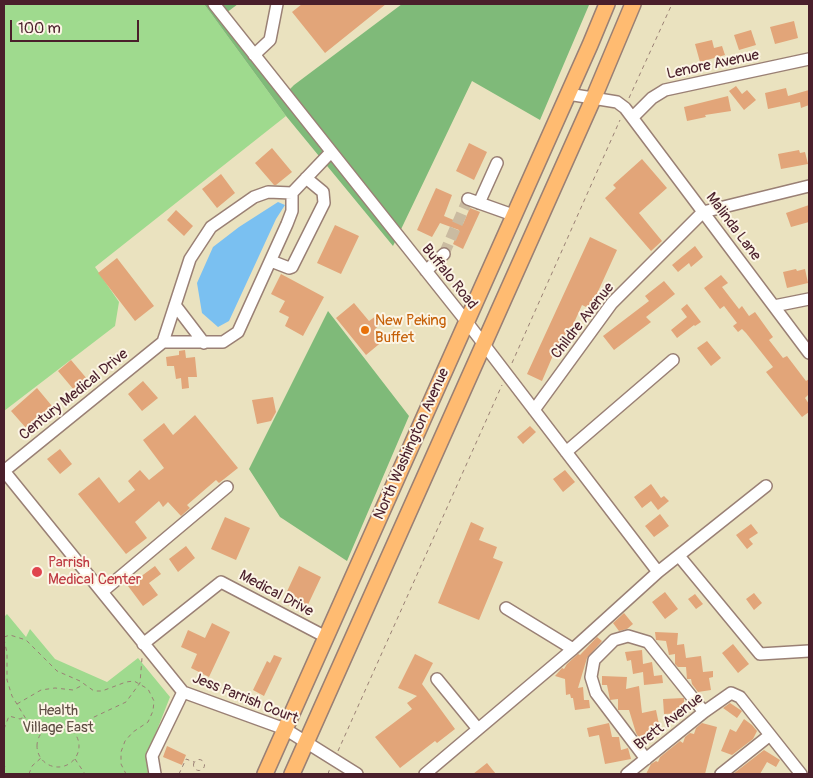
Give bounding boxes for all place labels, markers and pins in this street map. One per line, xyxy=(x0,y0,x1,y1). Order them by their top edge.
place label: New Peking Buffet xyxy=(375,312,446,347)
marker: New Peking Buffet xyxy=(359,324,371,336)
place label: Parrish Medical Center xyxy=(48,554,141,589)
marker: Parrish Medical Center xyxy=(30,565,44,579)

